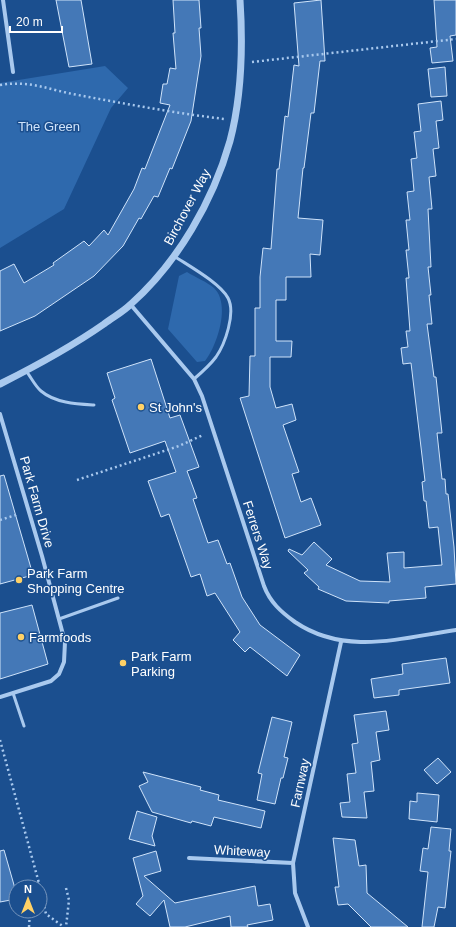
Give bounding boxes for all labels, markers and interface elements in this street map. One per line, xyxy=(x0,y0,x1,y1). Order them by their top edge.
scale bar xyxy=(10,8,62,34)
text: 20 m xyxy=(16,15,43,29)
park label: The Green xyxy=(18,119,80,134)
street label: Birchover Way xyxy=(161,166,214,248)
place label: St John's xyxy=(149,400,203,415)
marker: St John's xyxy=(136,402,146,412)
street label: Park Farm Drive xyxy=(17,454,57,550)
street label: Ferrers Way xyxy=(240,499,276,572)
place label: Park Farm Shopping Centre xyxy=(27,566,125,596)
marker: Park Farm Shopping Centre xyxy=(14,575,24,585)
place label: Farmfoods xyxy=(29,630,92,645)
marker: Farmfoods xyxy=(16,632,26,642)
place label: Park Farm Parking xyxy=(131,649,192,679)
marker: Park Farm Parking xyxy=(118,658,128,668)
street label: Farnway xyxy=(287,757,313,809)
street label: Whiteway xyxy=(213,842,271,860)
north arrow xyxy=(8,879,48,919)
text: N xyxy=(24,883,32,895)

